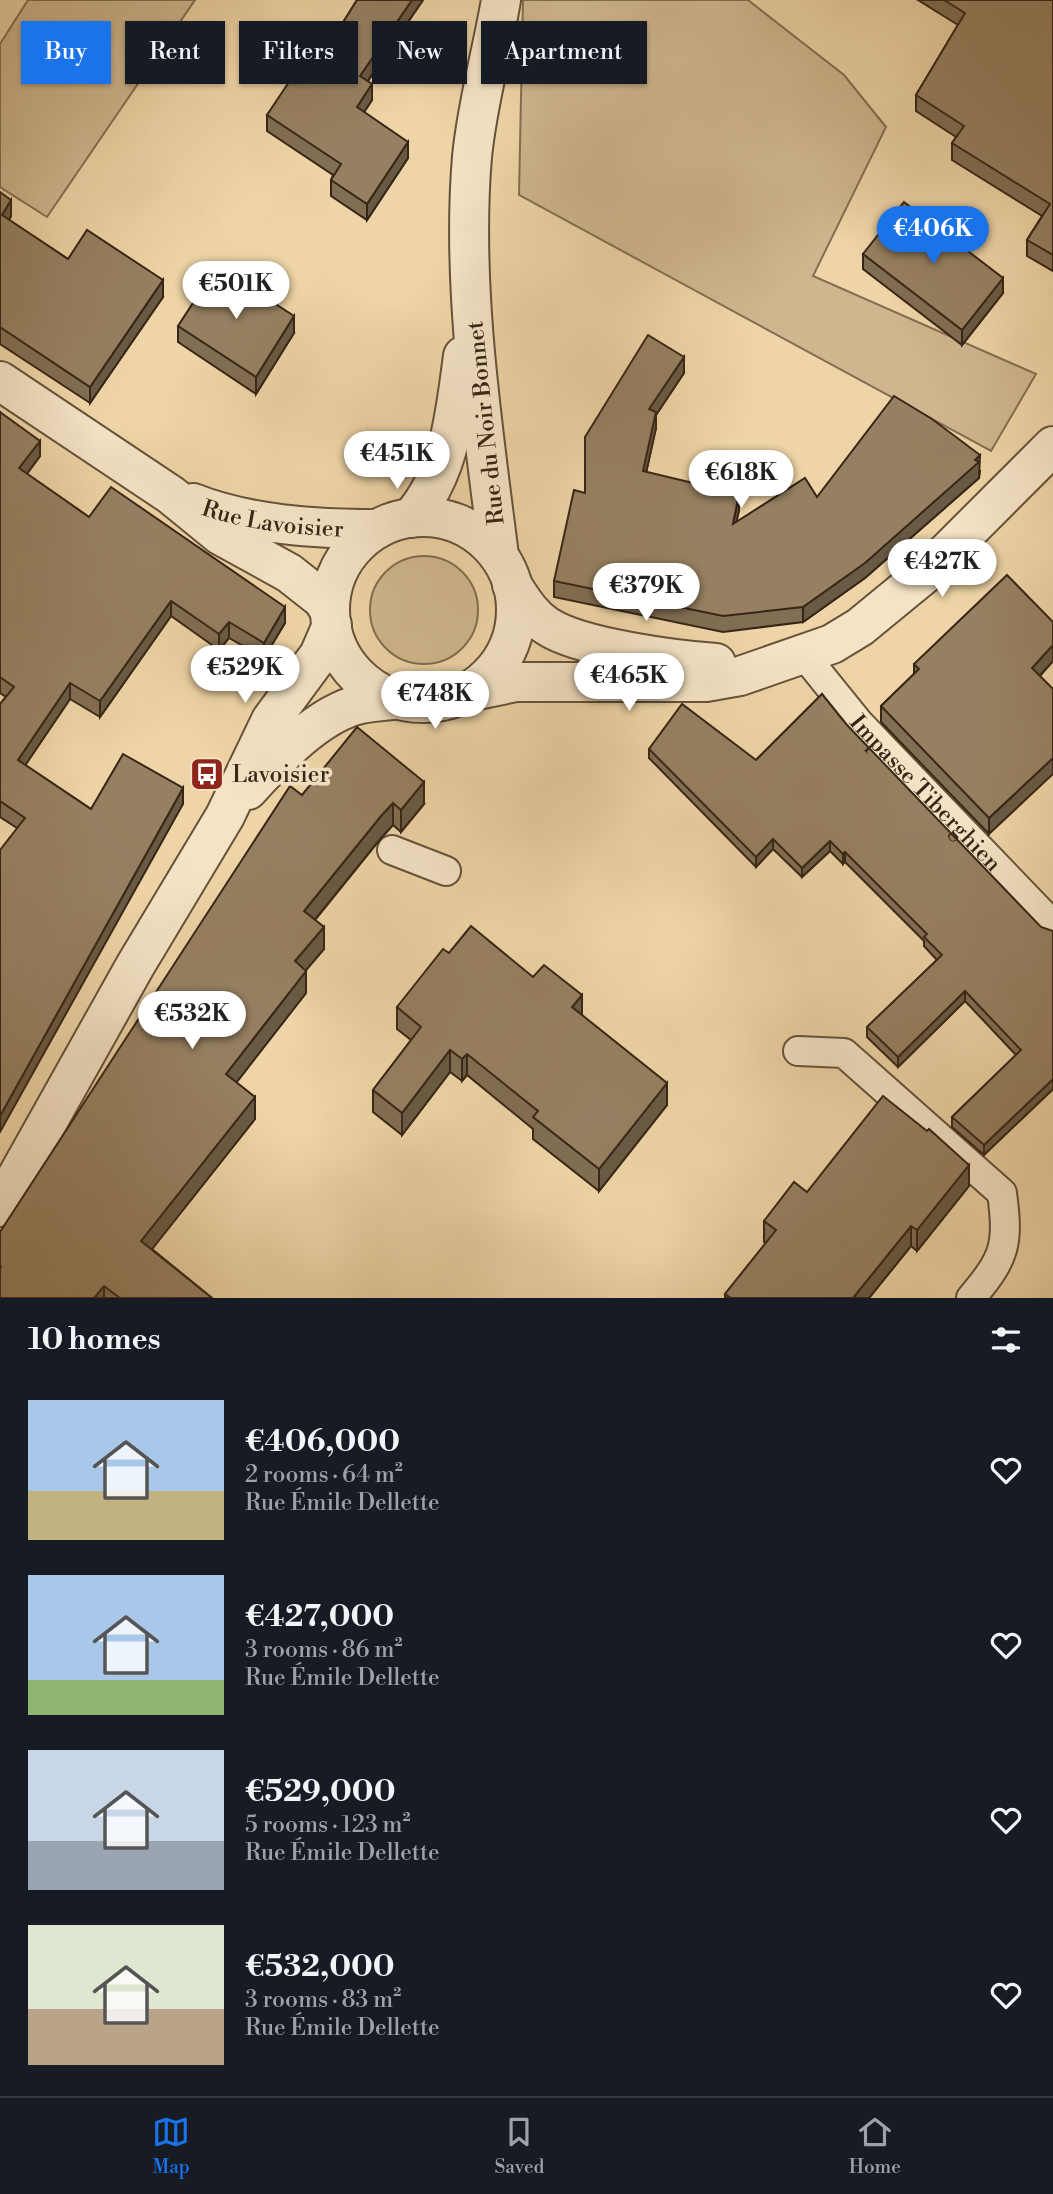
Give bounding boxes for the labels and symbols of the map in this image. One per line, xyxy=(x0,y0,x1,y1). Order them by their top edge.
pin: €406K xyxy=(884,206,982,266)
pin: €501K xyxy=(187,262,285,321)
street label: Rue du Noir Bonnet xyxy=(461,320,511,526)
pin: €451K xyxy=(348,432,446,491)
pin: €618K xyxy=(692,450,790,510)
street label: Rue Lavoisier xyxy=(198,494,344,544)
pin: €427K xyxy=(893,540,991,599)
pin: €379K xyxy=(597,564,695,623)
pin: €529K xyxy=(196,646,294,705)
pin: €465K xyxy=(580,654,678,713)
pin: €748K xyxy=(386,672,484,731)
street label: Impasse Tiberghien xyxy=(843,709,1007,878)
bus stop icon: Lavoisier xyxy=(188,755,226,793)
place label: Lavoisier xyxy=(232,761,329,789)
pin: €532K xyxy=(143,992,241,1051)

